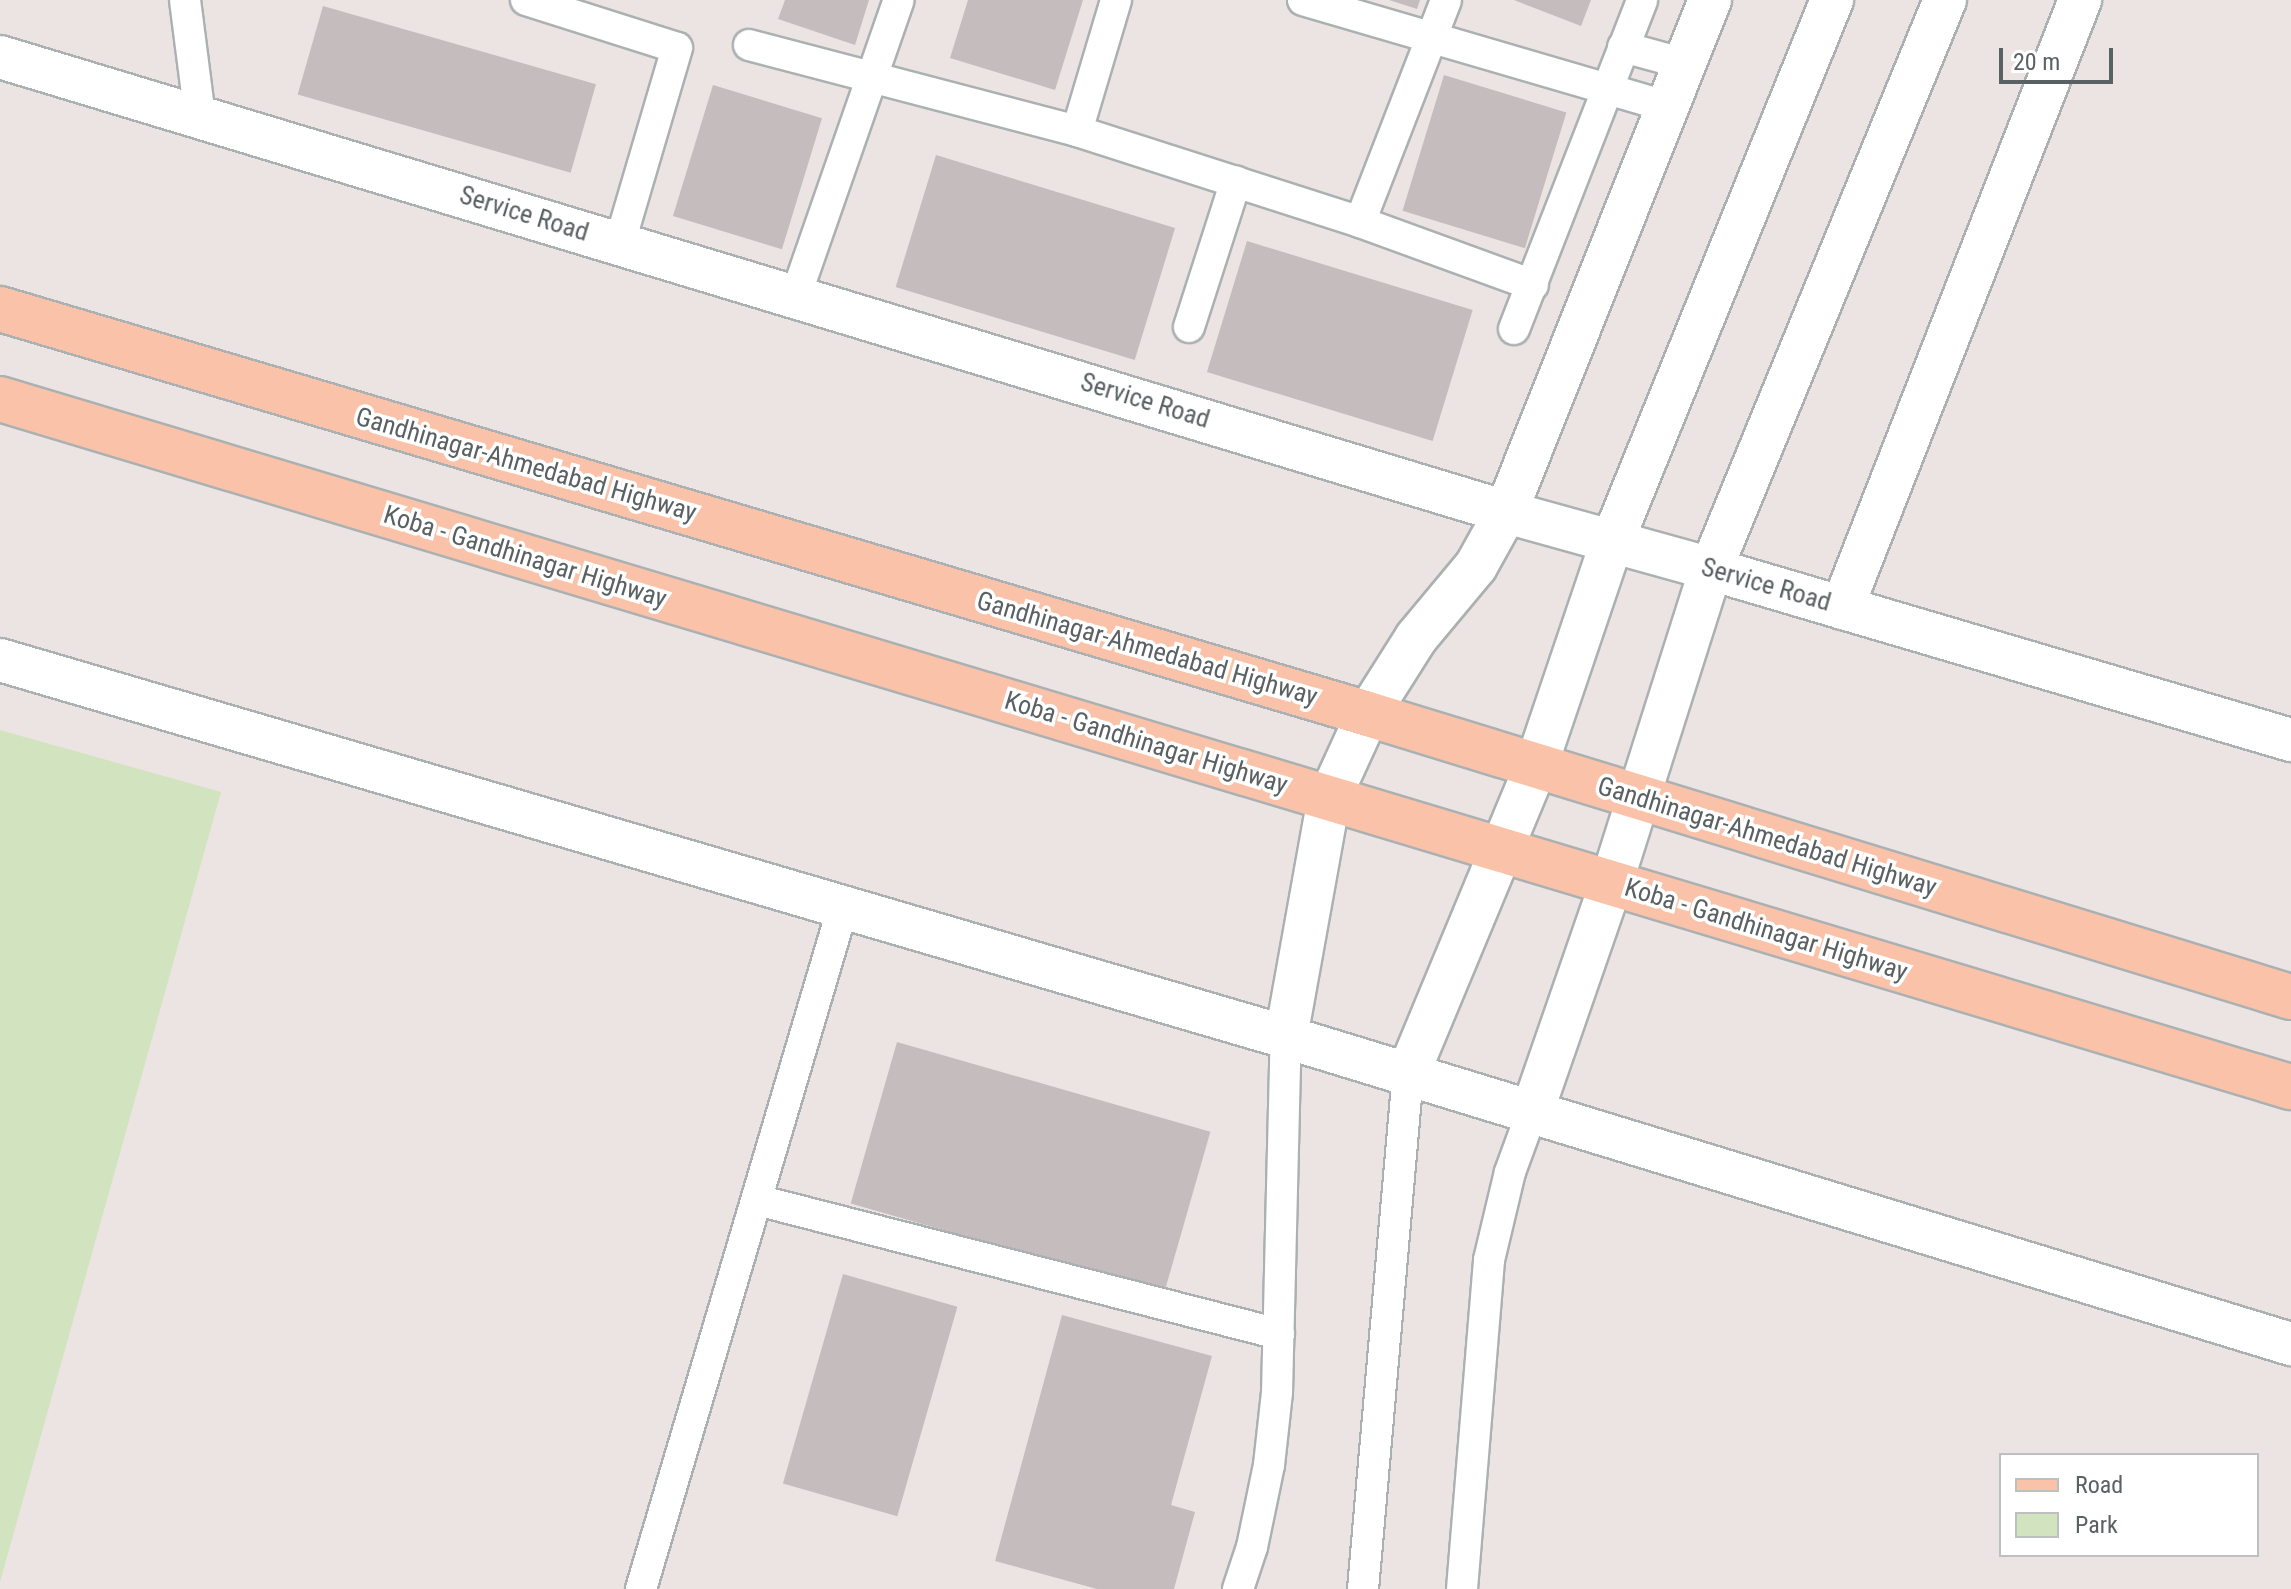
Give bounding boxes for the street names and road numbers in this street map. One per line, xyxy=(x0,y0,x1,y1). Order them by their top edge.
street label: Service Road xyxy=(456,180,592,248)
street label: Service Road xyxy=(1077,367,1213,435)
street label: Gandhinagar-Ahmedabad Highway xyxy=(352,401,700,529)
street label: Koba - Gandhinagar Highway xyxy=(380,499,670,615)
street label: Service Road xyxy=(1698,552,1834,618)
street label: Gandhinagar-Ahmedabad Highway xyxy=(973,585,1321,713)
street label: Koba - Gandhinagar Highway xyxy=(1001,685,1291,801)
street label: Gandhinagar-Ahmedabad Highway xyxy=(1594,771,1940,903)
street label: Koba - Gandhinagar Highway xyxy=(1621,872,1911,988)

